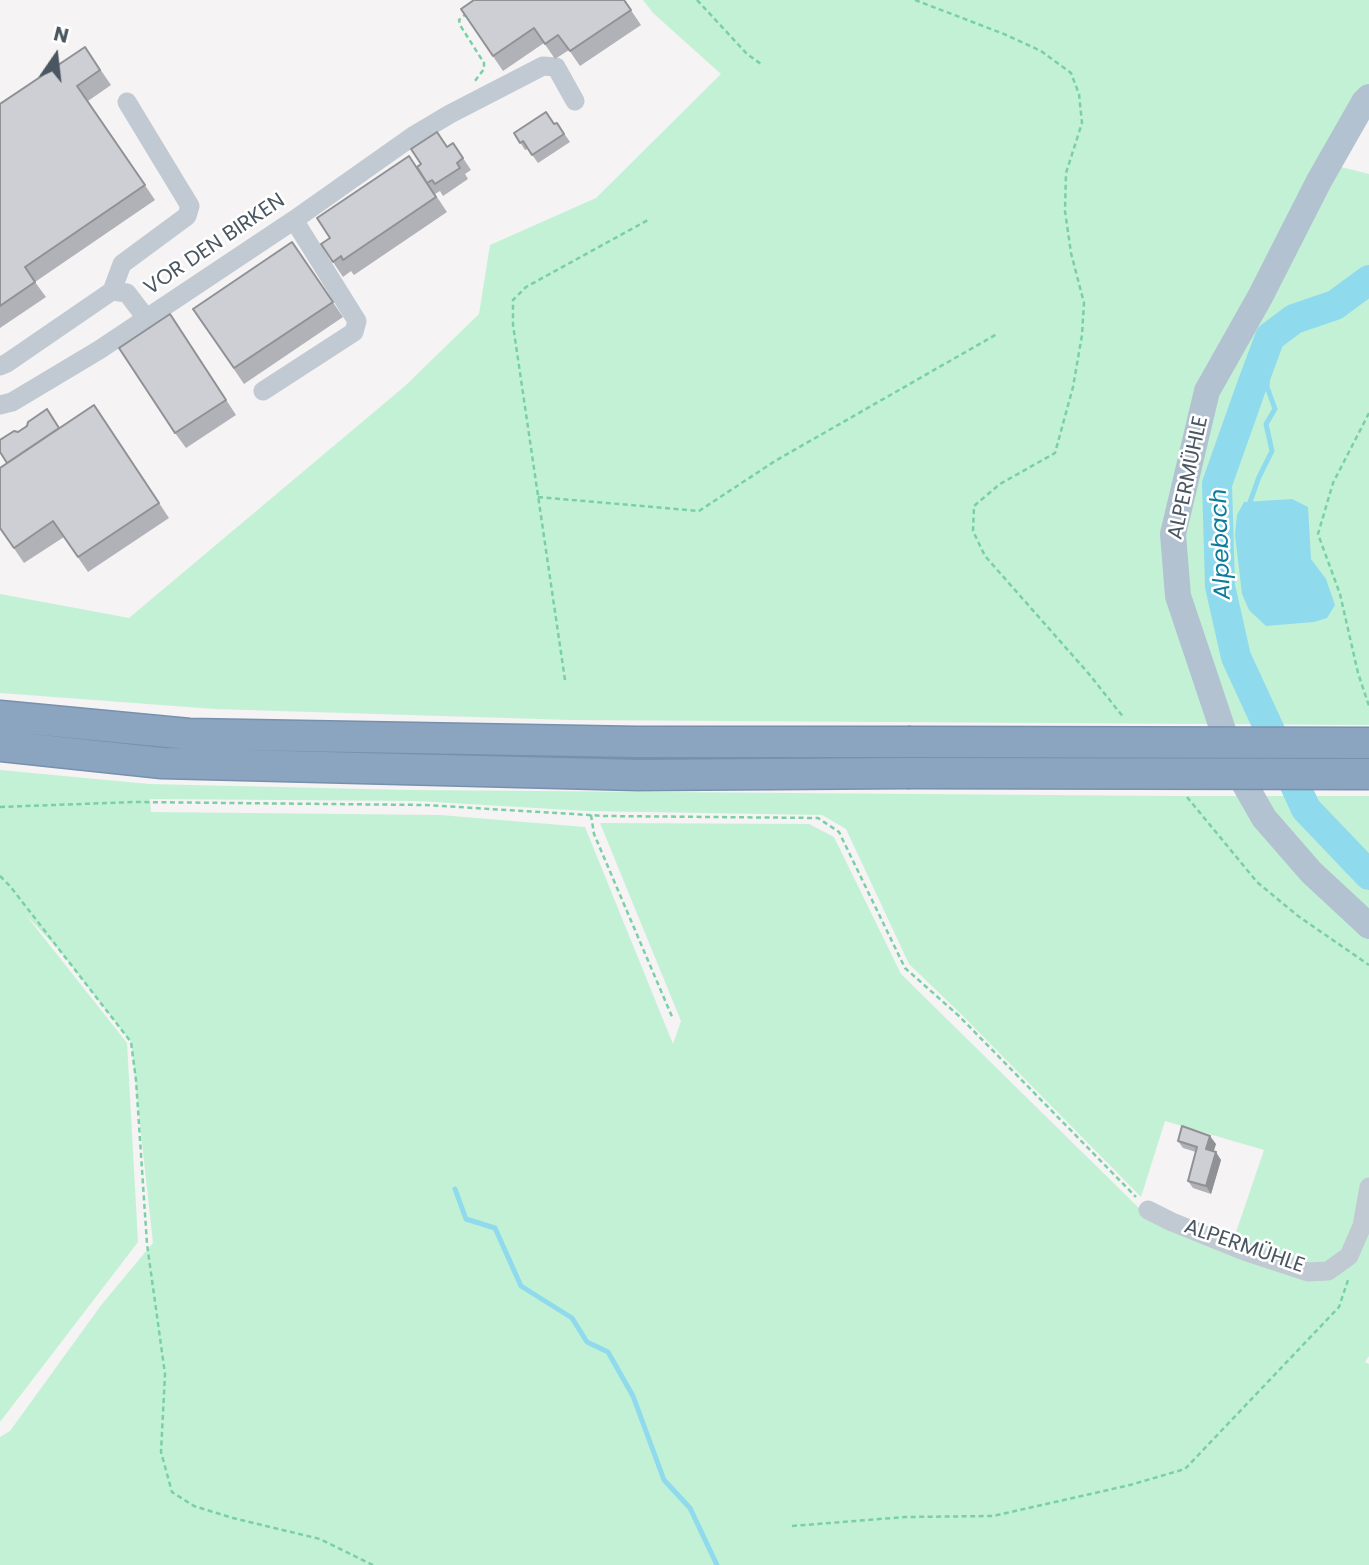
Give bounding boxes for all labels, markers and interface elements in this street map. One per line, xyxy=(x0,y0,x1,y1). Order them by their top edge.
text: N xyxy=(51,20,71,50)
north arrow xyxy=(21,21,91,91)
street label: VOR DEN BIRKEN xyxy=(140,189,290,301)
street label: ALPERMÜHLE xyxy=(1164,414,1214,542)
water label: Alpebach xyxy=(1206,488,1238,600)
street label: ALPERMÜHLE xyxy=(1181,1215,1307,1279)

